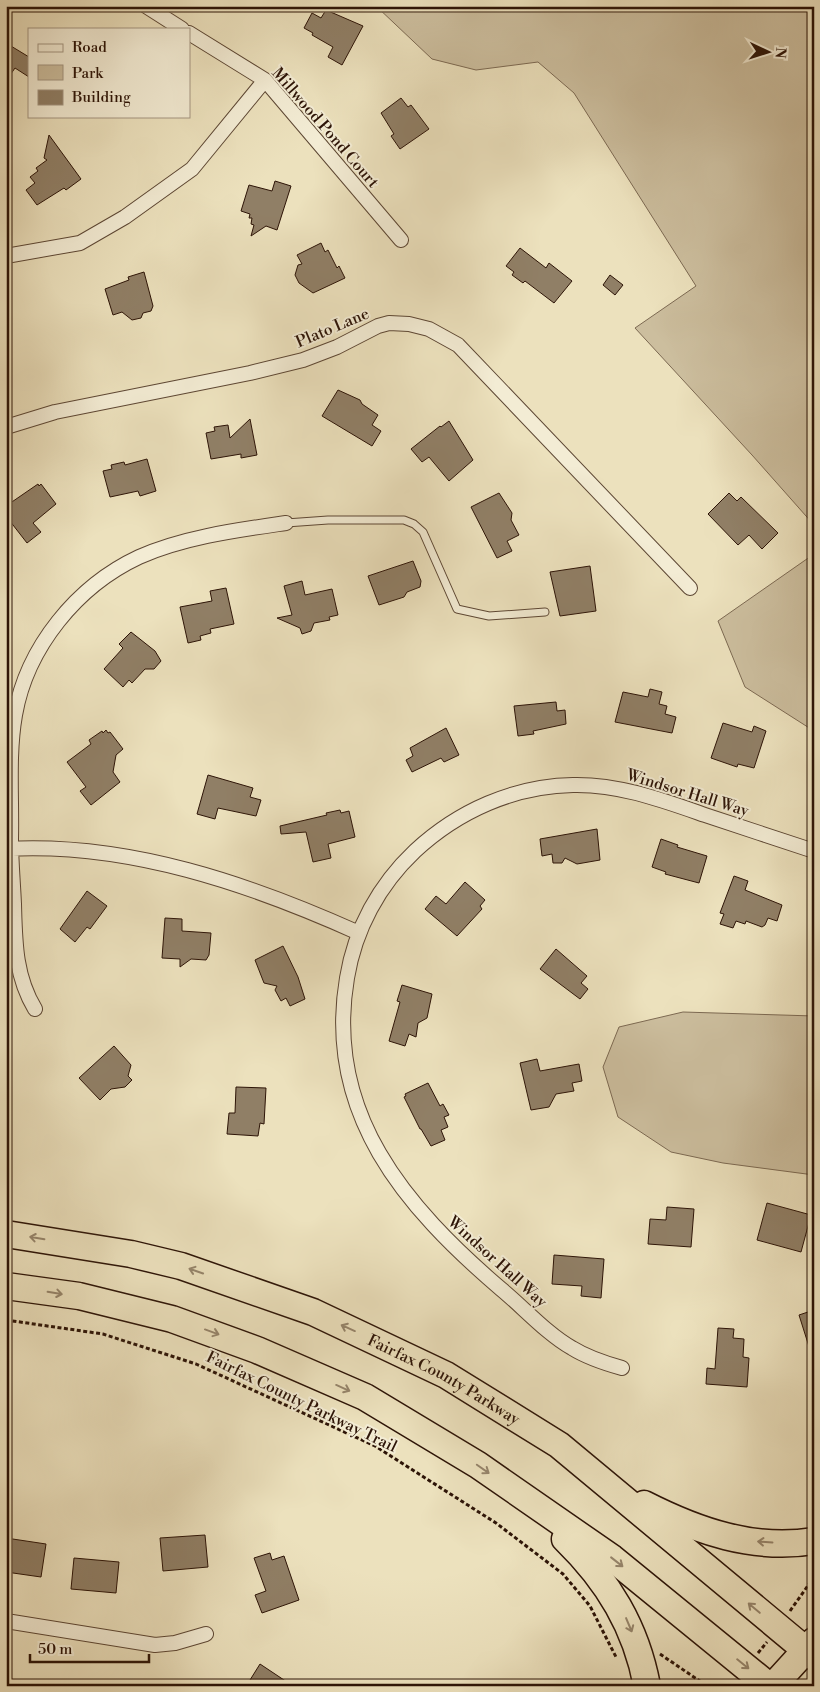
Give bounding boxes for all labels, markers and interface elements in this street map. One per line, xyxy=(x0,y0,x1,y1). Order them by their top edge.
legend xyxy=(28,28,190,118)
north arrow xyxy=(742,28,792,78)
text: Road xyxy=(72,38,107,57)
text: N xyxy=(771,47,789,59)
street label: Millwood Pond Court xyxy=(268,63,383,192)
text: Park xyxy=(72,64,104,83)
text: Building xyxy=(71,88,131,107)
street label: Plato Lane xyxy=(293,304,372,352)
street label: Windsor Hall Way xyxy=(623,765,752,821)
street label: Windsor Hall Way xyxy=(443,1211,551,1312)
one-way arrow xyxy=(29,1232,45,1242)
one-way arrow xyxy=(188,1266,204,1276)
one-way arrow xyxy=(46,1288,62,1298)
one-way arrow xyxy=(341,1322,356,1332)
one-way arrow xyxy=(204,1328,220,1338)
street label: Fairfax County Parkway xyxy=(364,1330,524,1430)
street label: Fairfax County Parkway Trail xyxy=(203,1347,400,1457)
one-way arrow xyxy=(335,1383,350,1393)
one-way arrow xyxy=(476,1464,490,1474)
one-way arrow xyxy=(757,1538,773,1547)
one-way arrow xyxy=(610,1557,623,1568)
one-way arrow xyxy=(748,1603,761,1614)
one-way arrow xyxy=(625,1617,635,1632)
scale bar xyxy=(30,1632,149,1664)
text: 50 m xyxy=(38,1640,72,1659)
one-way arrow xyxy=(736,1659,749,1670)

